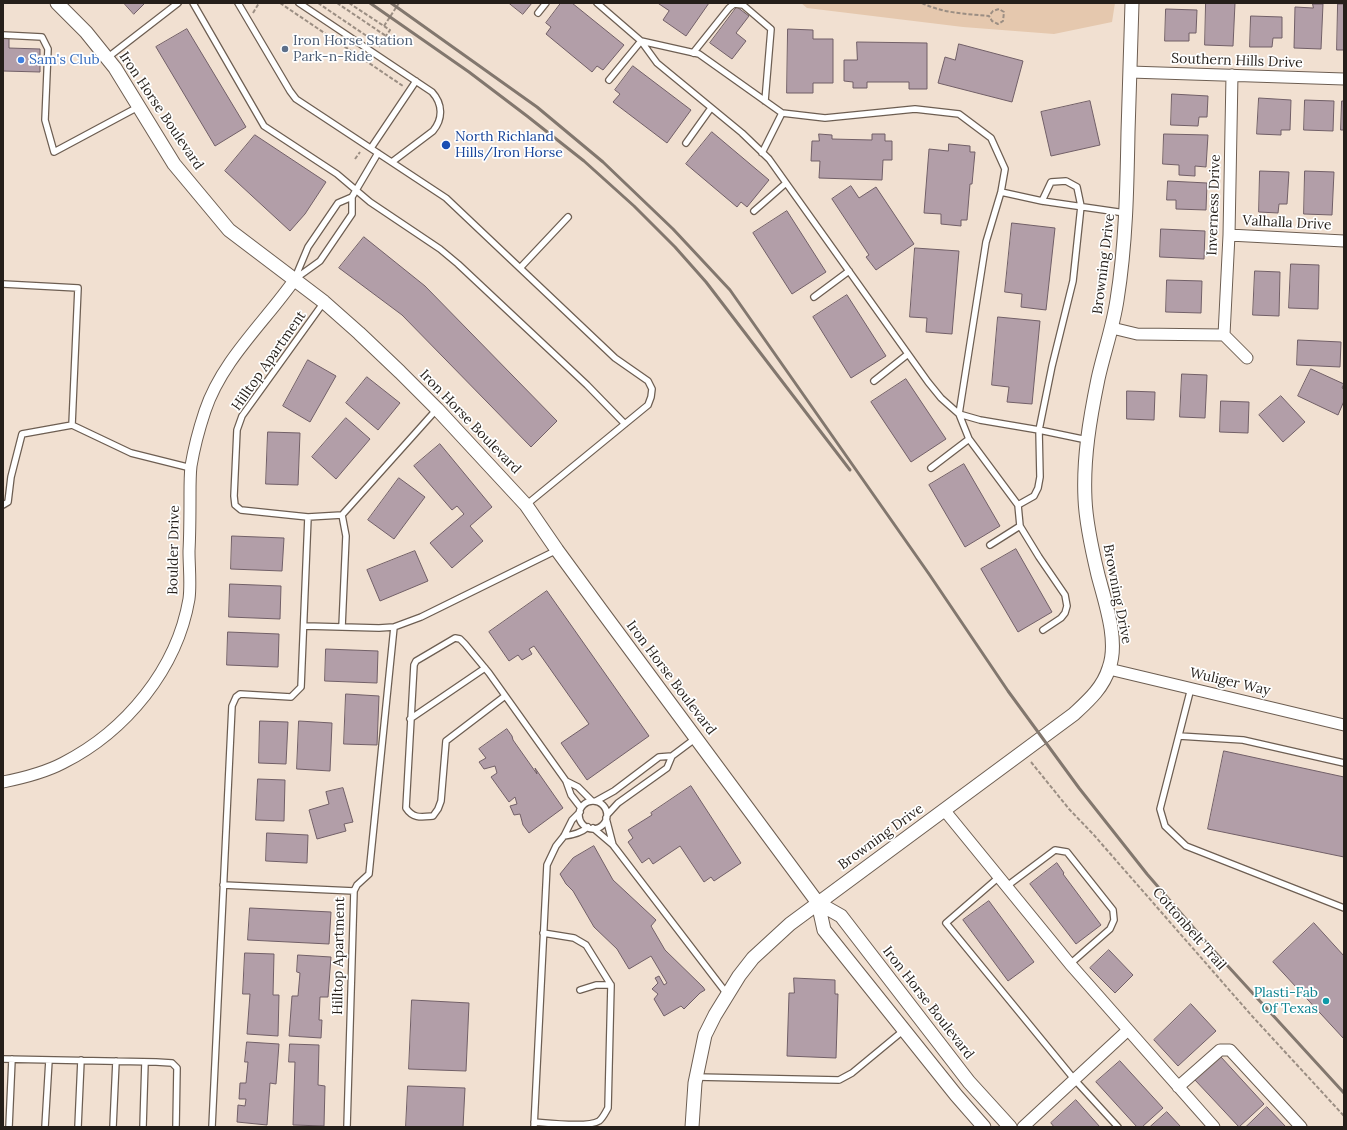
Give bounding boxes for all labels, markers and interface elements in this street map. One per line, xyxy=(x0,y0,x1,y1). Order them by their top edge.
place label: Iron Horse Station Park-n-Ride xyxy=(293,33,413,66)
marker: Iron Horse Station Park-n-Ride xyxy=(280,44,290,54)
street label: Iron Horse Boulevard xyxy=(115,49,207,173)
street label: Southern Hills Drive xyxy=(1171,50,1303,72)
place label: Sam's Club xyxy=(29,52,100,68)
marker: Sam's Club xyxy=(16,55,26,65)
place label: North Richland Hills/Iron Horse xyxy=(455,129,563,162)
marker: North Richland Hills/Iron Horse xyxy=(440,139,452,151)
street label: Inverness Drive xyxy=(1204,154,1224,256)
street label: Valhalla Drive xyxy=(1242,212,1332,234)
street label: Browning Drive xyxy=(1089,213,1119,315)
street label: Hilltop Apartment xyxy=(228,308,310,414)
street label: Iron Horse Boulevard xyxy=(416,366,524,478)
street label: Boulder Drive xyxy=(165,505,183,595)
street label: Browning Drive xyxy=(1099,543,1135,645)
street label: Iron Horse Boulevard xyxy=(623,618,719,738)
street label: Wuliger Way xyxy=(1188,665,1272,699)
street label: Browning Drive xyxy=(835,800,927,874)
street label: Cottonbelt Trail xyxy=(1149,884,1229,974)
street label: Hilltop Apartment xyxy=(330,897,348,1015)
street label: Iron Horse Boulevard xyxy=(879,943,977,1063)
place label: Plasti-Fab Of Texas xyxy=(1254,985,1318,1018)
marker: Plasti-Fab Of Texas xyxy=(1321,996,1331,1006)

